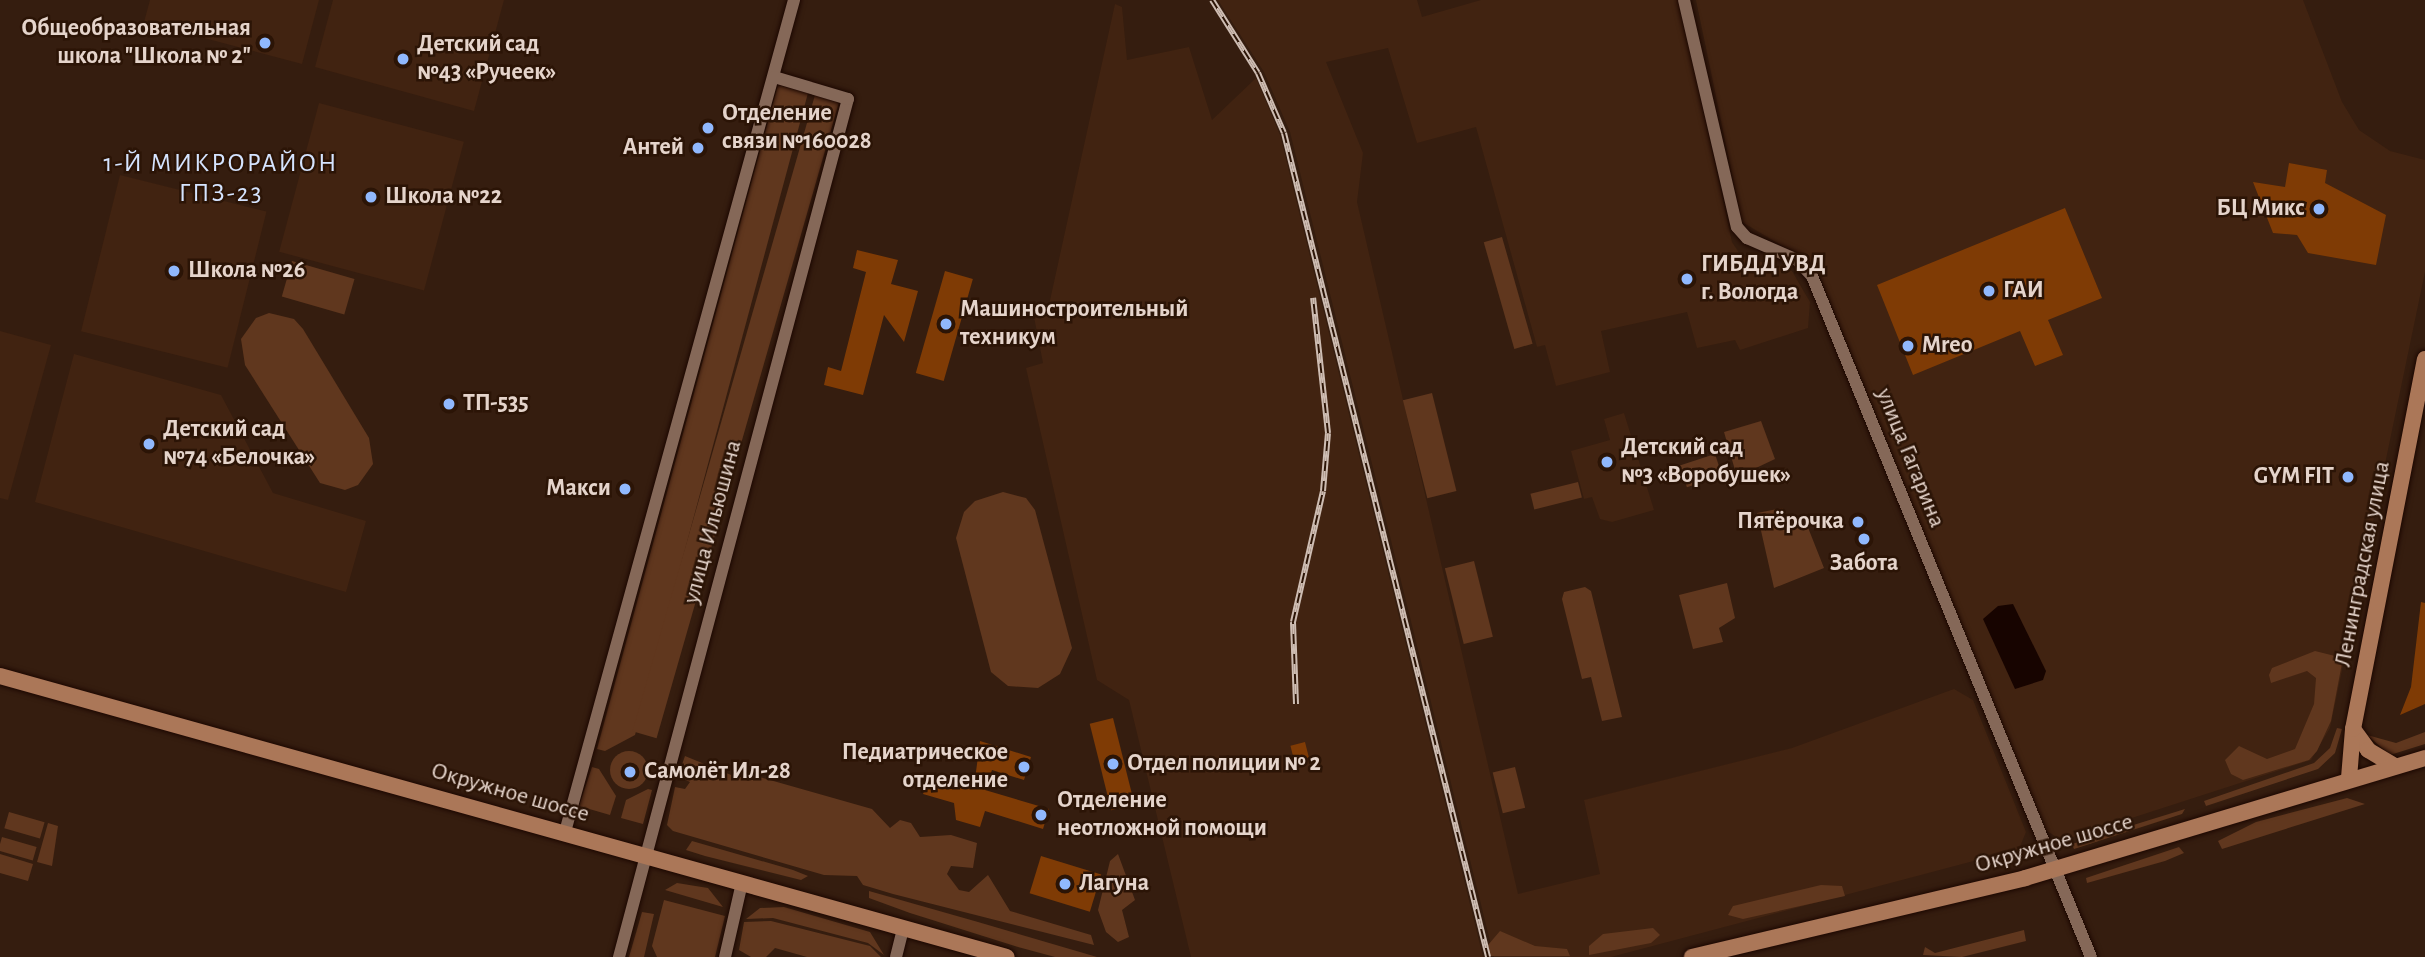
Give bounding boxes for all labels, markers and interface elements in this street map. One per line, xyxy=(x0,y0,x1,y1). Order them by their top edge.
place label: Общеобразовательная школа "Школа № 2" xyxy=(21,15,251,71)
place label: Детский сад №43 «Ручеек» xyxy=(417,31,556,87)
marker: Общеобразовательная школа "Школа № 2" xyxy=(257,35,273,51)
marker: Детский сад №43 «Ручеек» xyxy=(395,51,411,67)
place label: Отделение связи №160028 xyxy=(722,100,872,156)
marker: Отделение связи №160028 xyxy=(700,120,716,136)
place label: Антей xyxy=(623,134,684,162)
marker: Антей xyxy=(690,140,706,156)
district label: 1-Й МИКРОРАЙОН ГПЗ-23 xyxy=(105,148,337,210)
place label: Школа №22 xyxy=(385,183,502,211)
marker: Школа №22 xyxy=(363,189,379,205)
place label: БЦ Микс xyxy=(2217,195,2305,223)
marker: БЦ Микс xyxy=(2311,201,2327,217)
place label: ГИБДД УВД г. Вологда xyxy=(1701,251,1826,307)
place label: Школа №26 xyxy=(188,257,305,285)
marker: Школа №26 xyxy=(166,263,182,279)
marker: ГИБДД УВД г. Вологда xyxy=(1679,271,1695,287)
place label: ГАИ xyxy=(2003,277,2044,305)
marker: ГАИ xyxy=(1981,283,1997,299)
place label: Машиностроительный техникум xyxy=(960,296,1188,352)
marker: Машиностроительный техникум xyxy=(938,316,954,332)
place label: Mreo xyxy=(1922,332,1973,360)
marker: Mreo xyxy=(1900,338,1916,354)
street label: улица Гагарина xyxy=(1869,384,1951,532)
place label: ТП-535 xyxy=(463,390,529,418)
marker: ТП-535 xyxy=(441,396,457,412)
place label: Детский сад №74 «Белочка» xyxy=(163,416,315,472)
place label: Детский сад №3 «Воробушек» xyxy=(1621,434,1791,490)
marker: Детский сад №74 «Белочка» xyxy=(141,436,157,452)
street label: улица Ильюшина xyxy=(677,437,749,607)
marker: Детский сад №3 «Воробушек» xyxy=(1599,454,1615,470)
street label: Ленинградская улица xyxy=(2329,459,2397,669)
place label: GYM FIT xyxy=(2254,463,2334,491)
marker: GYM FIT xyxy=(2340,469,2356,485)
place label: Макси xyxy=(546,475,611,503)
marker: Макси xyxy=(617,481,633,497)
place label: Пятёрочка xyxy=(1737,508,1844,536)
marker: Пятёрочка xyxy=(1850,514,1866,530)
marker: Забота xyxy=(1856,531,1872,547)
place label: Забота xyxy=(1830,550,1898,578)
place label: Педиатрическое отделение xyxy=(842,739,1008,795)
place label: Отдел полиции № 2 xyxy=(1127,750,1321,778)
marker: Отдел полиции № 2 xyxy=(1105,756,1121,772)
street label: Окружное шоссе xyxy=(428,757,592,829)
marker: Педиатрическое отделение xyxy=(1014,757,1034,777)
place label: Самолёт Ил-28 xyxy=(644,758,791,786)
marker: Самолёт Ил-28 xyxy=(622,764,638,780)
place label: Отделение неотложной помощи xyxy=(1057,787,1267,843)
marker: Отделение неотложной помощи xyxy=(1031,805,1051,825)
street label: Окружное шоссе xyxy=(1972,808,2136,880)
place label: Лагуна xyxy=(1079,870,1149,898)
marker: Лагуна xyxy=(1057,876,1073,892)

